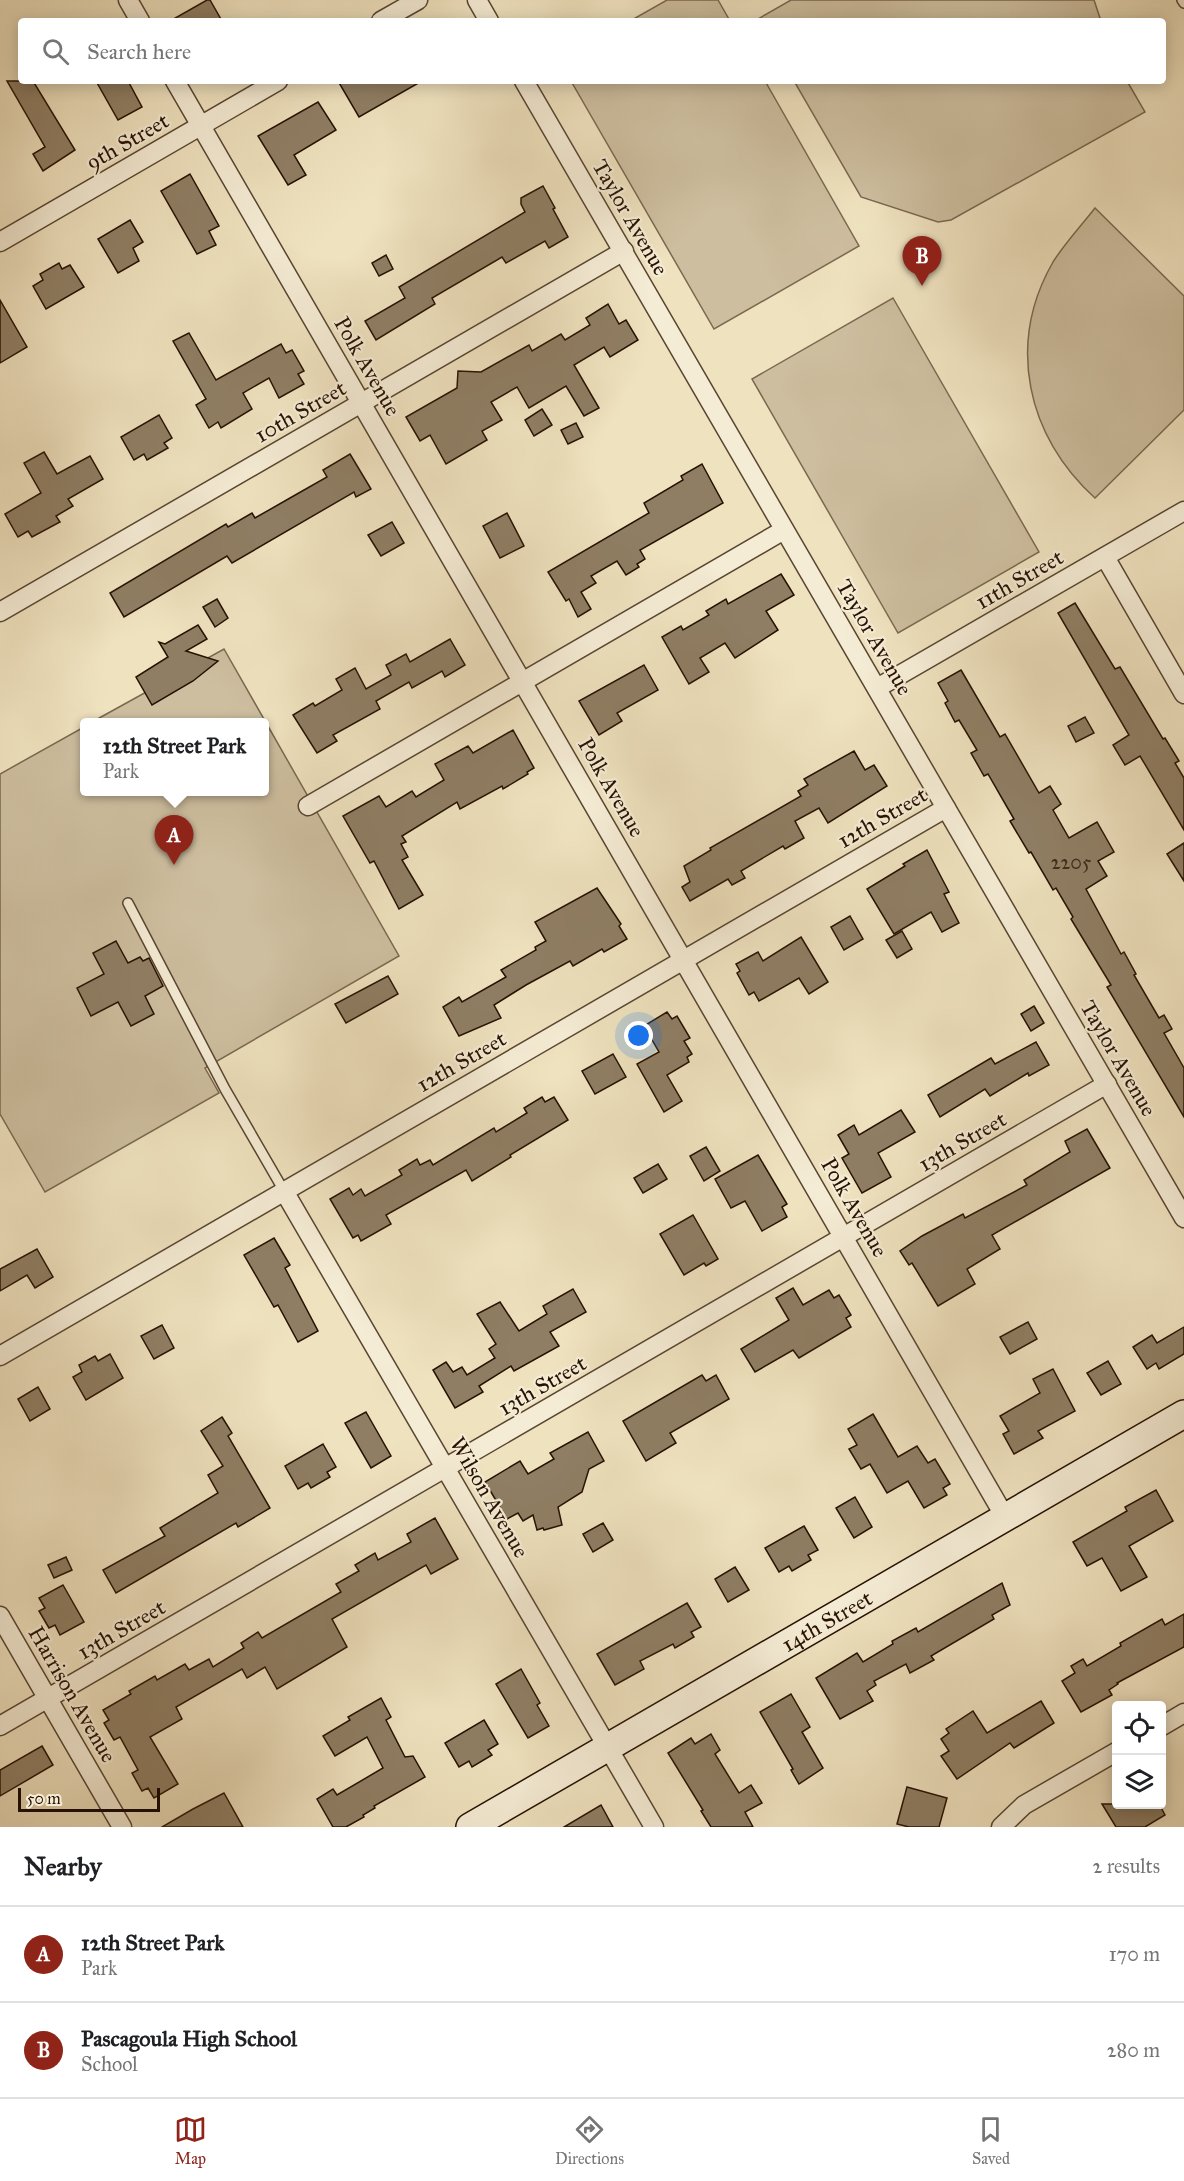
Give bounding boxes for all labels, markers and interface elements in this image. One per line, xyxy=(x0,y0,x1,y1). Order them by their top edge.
search box xyxy=(18,18,1166,84)
icon: search xyxy=(39,35,72,68)
text: Search here xyxy=(87,38,191,65)
street label: 9th Street xyxy=(81,107,174,176)
street label: Taylor Avenue xyxy=(587,155,675,280)
pin: B xyxy=(902,236,942,286)
street label: Polk Avenue xyxy=(328,312,407,421)
street label: 10th Street xyxy=(250,374,351,448)
street label: 11th Street xyxy=(971,543,1068,615)
street label: Taylor Avenue xyxy=(831,575,919,700)
popup xyxy=(80,718,269,796)
text: 12th Street Park xyxy=(103,732,246,759)
street label: Polk Avenue xyxy=(572,733,651,842)
text: Park xyxy=(103,759,139,783)
street label: 12th Street xyxy=(833,781,932,854)
pin: A xyxy=(154,816,194,865)
house number: 2205 xyxy=(1051,850,1091,874)
street label: Taylor Avenue xyxy=(1075,996,1163,1121)
your location xyxy=(624,1021,653,1050)
street label: 12th Street xyxy=(412,1025,511,1098)
street label: 13th Street xyxy=(914,1105,1011,1177)
street label: Polk Avenue xyxy=(815,1153,894,1262)
street label: 13th Street xyxy=(494,1349,591,1421)
street label: Wilson Avenue xyxy=(444,1432,535,1562)
street label: 14th Street xyxy=(777,1584,877,1658)
street label: 13th Street xyxy=(73,1593,170,1665)
street label: Harrison Avenue xyxy=(23,1621,122,1767)
map controls xyxy=(1112,1701,1166,1809)
button: locate xyxy=(1112,1701,1166,1755)
button: layers xyxy=(1112,1755,1166,1809)
scale bar xyxy=(18,1785,160,1812)
text: 50 m xyxy=(27,1789,61,1808)
text: Nearby xyxy=(24,1850,102,1882)
text: 2 results xyxy=(1092,1854,1160,1878)
text: 12th Street Park xyxy=(81,1929,224,1956)
text: A xyxy=(37,1942,50,1966)
text: 170 m xyxy=(1109,1942,1160,1966)
text: Park xyxy=(81,1956,117,1980)
text: Pascagoula High School xyxy=(81,2025,297,2052)
text: B xyxy=(37,2038,50,2062)
text: 280 m xyxy=(1107,2038,1160,2062)
text: School xyxy=(81,2052,138,2076)
tab: Map xyxy=(174,2113,207,2168)
tab: Directions xyxy=(555,2113,624,2168)
tab: Saved xyxy=(972,2113,1010,2168)

